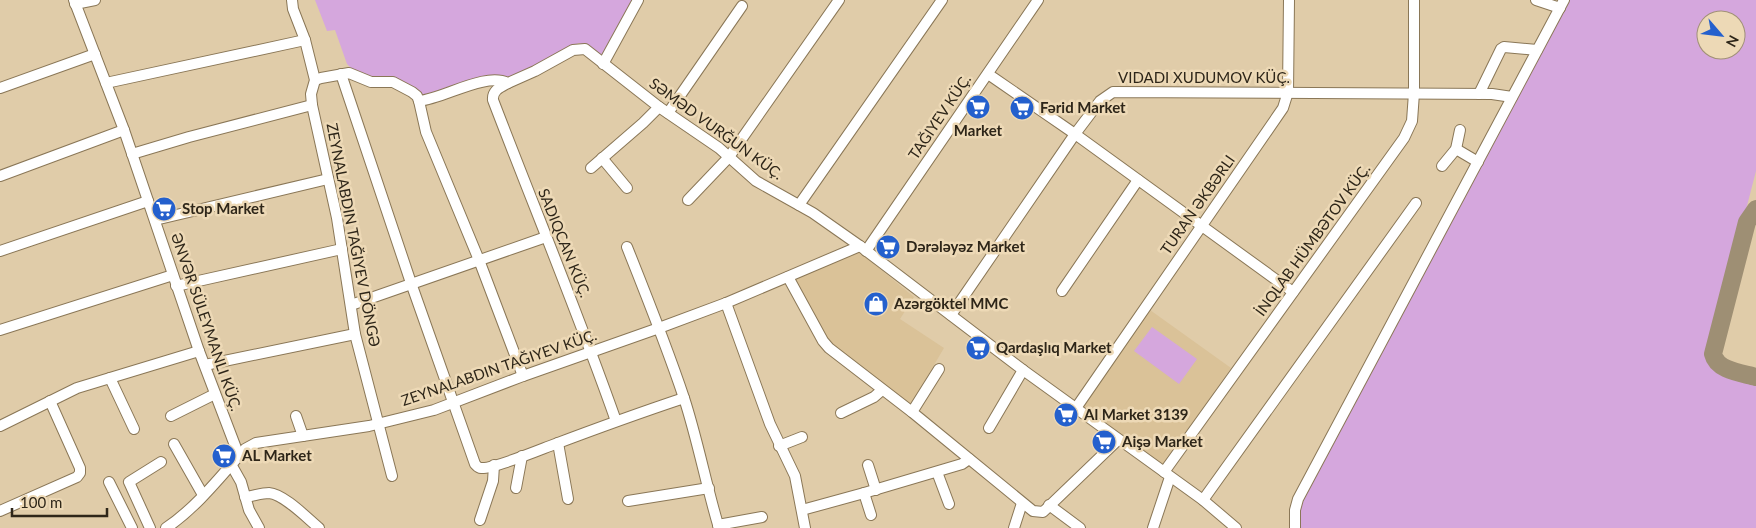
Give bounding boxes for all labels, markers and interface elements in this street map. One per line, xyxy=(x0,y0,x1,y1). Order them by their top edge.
north arrow xyxy=(1696,10,1746,60)
text: N xyxy=(1723,33,1743,50)
street label: VIDADI XUDUMOV KÜÇ. xyxy=(1118,68,1290,86)
street label: TAĞIYEV KÜÇ. xyxy=(904,70,974,162)
street label: SƏMƏD VURĞUN KÜÇ. xyxy=(646,74,787,183)
supermarket icon: Market xyxy=(965,94,991,120)
supermarket icon: Fərid Market xyxy=(1009,95,1035,121)
place label: Fərid Market xyxy=(1040,98,1126,116)
street label: ZEYNALABDIN TAĞIYEV DÖNGƏ xyxy=(323,121,385,348)
place label: Market xyxy=(954,121,1003,139)
street label: TURAN ƏKBƏRLI xyxy=(1156,151,1238,258)
street label: İNQLAB HÜMBƏTOV KÜÇ. xyxy=(1251,160,1373,319)
street label: SADIQCAN KÜÇ. xyxy=(535,186,595,300)
supermarket icon: Stop Market xyxy=(151,196,177,222)
place label: Stop Market xyxy=(182,199,265,217)
street label: ƏNVƏR SÜLEYMANLI KÜÇ. xyxy=(168,230,246,413)
supermarket icon: Dərələyəz Market xyxy=(875,234,901,260)
place label: Dərələyəz Market xyxy=(906,237,1025,255)
shop icon: Azərgöktel MMC xyxy=(863,291,889,317)
place label: Azərgöktel MMC xyxy=(893,294,1009,312)
street label: ZEYNALABDIN TAĞIYEV KÜÇ. xyxy=(399,325,599,409)
supermarket icon: Qardaşlıq Market xyxy=(965,335,991,361)
place label: Qardaşlıq Market xyxy=(996,338,1112,356)
supermarket icon: Al Market 3139 xyxy=(1053,402,1079,428)
place label: Al Market 3139 xyxy=(1083,405,1189,423)
supermarket icon: Aişə Market xyxy=(1091,429,1117,455)
place label: Aişə Market xyxy=(1121,432,1203,450)
supermarket icon: AL Market xyxy=(211,443,237,469)
place label: AL Market xyxy=(241,446,312,464)
scale bar xyxy=(12,486,108,518)
text: 100 m xyxy=(20,493,62,511)

